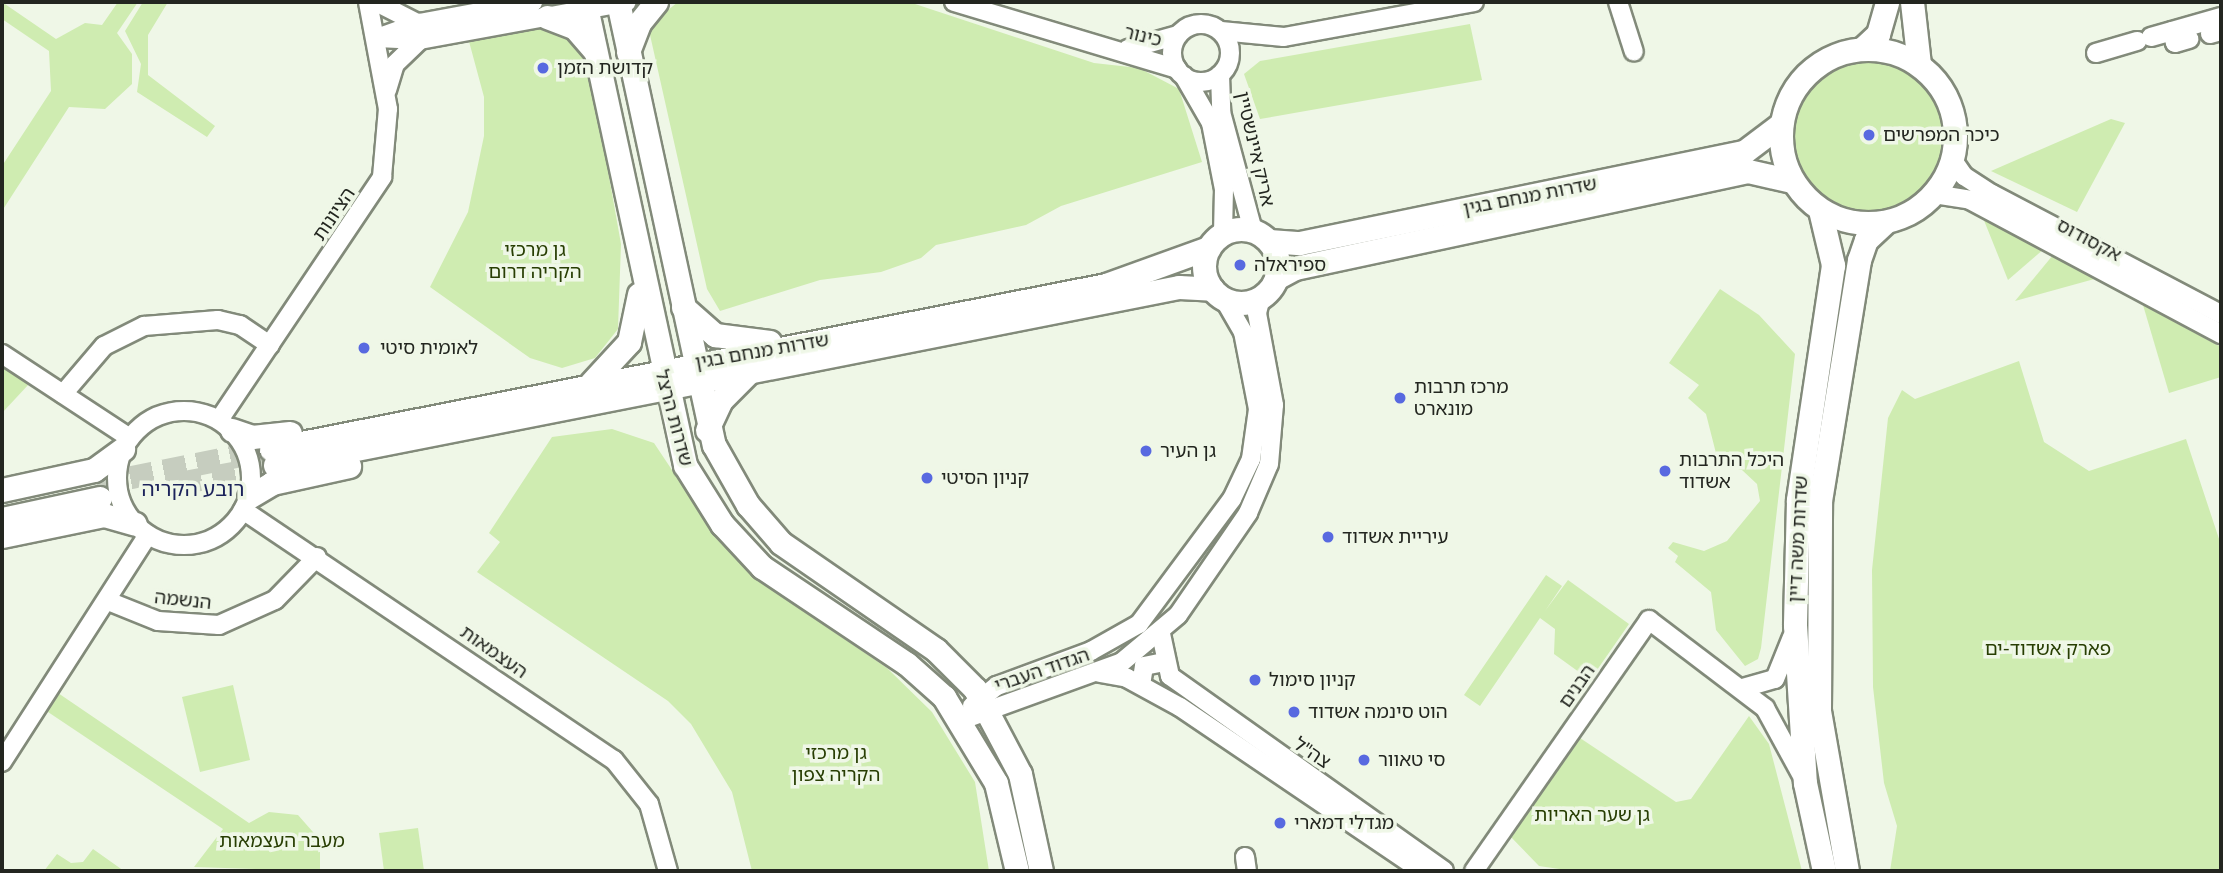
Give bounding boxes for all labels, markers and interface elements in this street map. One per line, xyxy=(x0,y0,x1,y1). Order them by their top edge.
street label: כינור xyxy=(1122,20,1164,52)
place label: קדושת הזמן xyxy=(557,57,653,79)
marker: קדושת הזמן xyxy=(535,60,551,76)
street label: אריק איינשטיין xyxy=(1231,89,1279,209)
place label: כיכר המפרשים xyxy=(1883,124,2000,146)
marker: כיכר המפרשים xyxy=(1861,127,1877,143)
street label: שדרות מנחם בגין xyxy=(1461,172,1599,220)
street label: הציונות xyxy=(308,183,360,245)
street label: אקסודוס xyxy=(2053,214,2125,266)
park label: גן מרכזי הקריה דרום xyxy=(488,239,582,283)
place label: ספיראלה xyxy=(1254,254,1326,276)
marker: ספיראלה xyxy=(1232,257,1248,273)
street label: שדרות מנחם בגין xyxy=(693,328,831,374)
place label: לאומית סיטי xyxy=(380,337,478,359)
marker: לאומית סיטי xyxy=(354,338,374,358)
street label: שדרות הרצל xyxy=(650,367,698,469)
place label: מרכז תרבות מונארט xyxy=(1414,376,1508,420)
marker: מרכז תרבות מונארט xyxy=(1392,390,1408,406)
place label: גן העיר xyxy=(1160,440,1216,462)
marker: גן העיר xyxy=(1138,443,1154,459)
place label: היכל התרבות אשדוד xyxy=(1679,449,1784,493)
marker: היכל התרבות אשדוד xyxy=(1657,463,1673,479)
place label: קניון הסיטי xyxy=(941,467,1029,489)
marker: קניון הסיטי xyxy=(919,470,935,486)
street label: שדרות משה דיין xyxy=(1783,475,1813,603)
district label: רובע הקריה xyxy=(142,476,244,502)
place label: עיריית אשדוד xyxy=(1342,526,1449,548)
marker: עיריית אשדוד xyxy=(1320,529,1336,545)
street label: הנשמה xyxy=(153,586,213,614)
street label: העצמאות xyxy=(456,621,532,683)
park label: פארק אשדוד-ים xyxy=(1985,638,2111,660)
street label: הגדוד העברי xyxy=(992,643,1092,697)
street label: הבנים xyxy=(1554,660,1600,712)
place label: קניון סימול xyxy=(1269,669,1356,691)
marker: קניון סימול xyxy=(1247,672,1263,688)
place label: הוט סינמה אשדוד xyxy=(1308,701,1448,723)
marker: הוט סינמה אשדוד xyxy=(1286,704,1302,720)
street label: צה"ל xyxy=(1289,732,1335,774)
park label: גן מרכזי הקריה צפון xyxy=(792,742,880,786)
place label: סי טאוור xyxy=(1378,749,1446,771)
marker: סי טאוור xyxy=(1356,752,1372,768)
park label: גן שער האריות xyxy=(1534,804,1650,826)
place label: מגדלי דמארי xyxy=(1294,812,1394,834)
marker: מגדלי דמארי xyxy=(1272,815,1288,831)
park label: מעבר העצמאות xyxy=(219,830,345,852)

